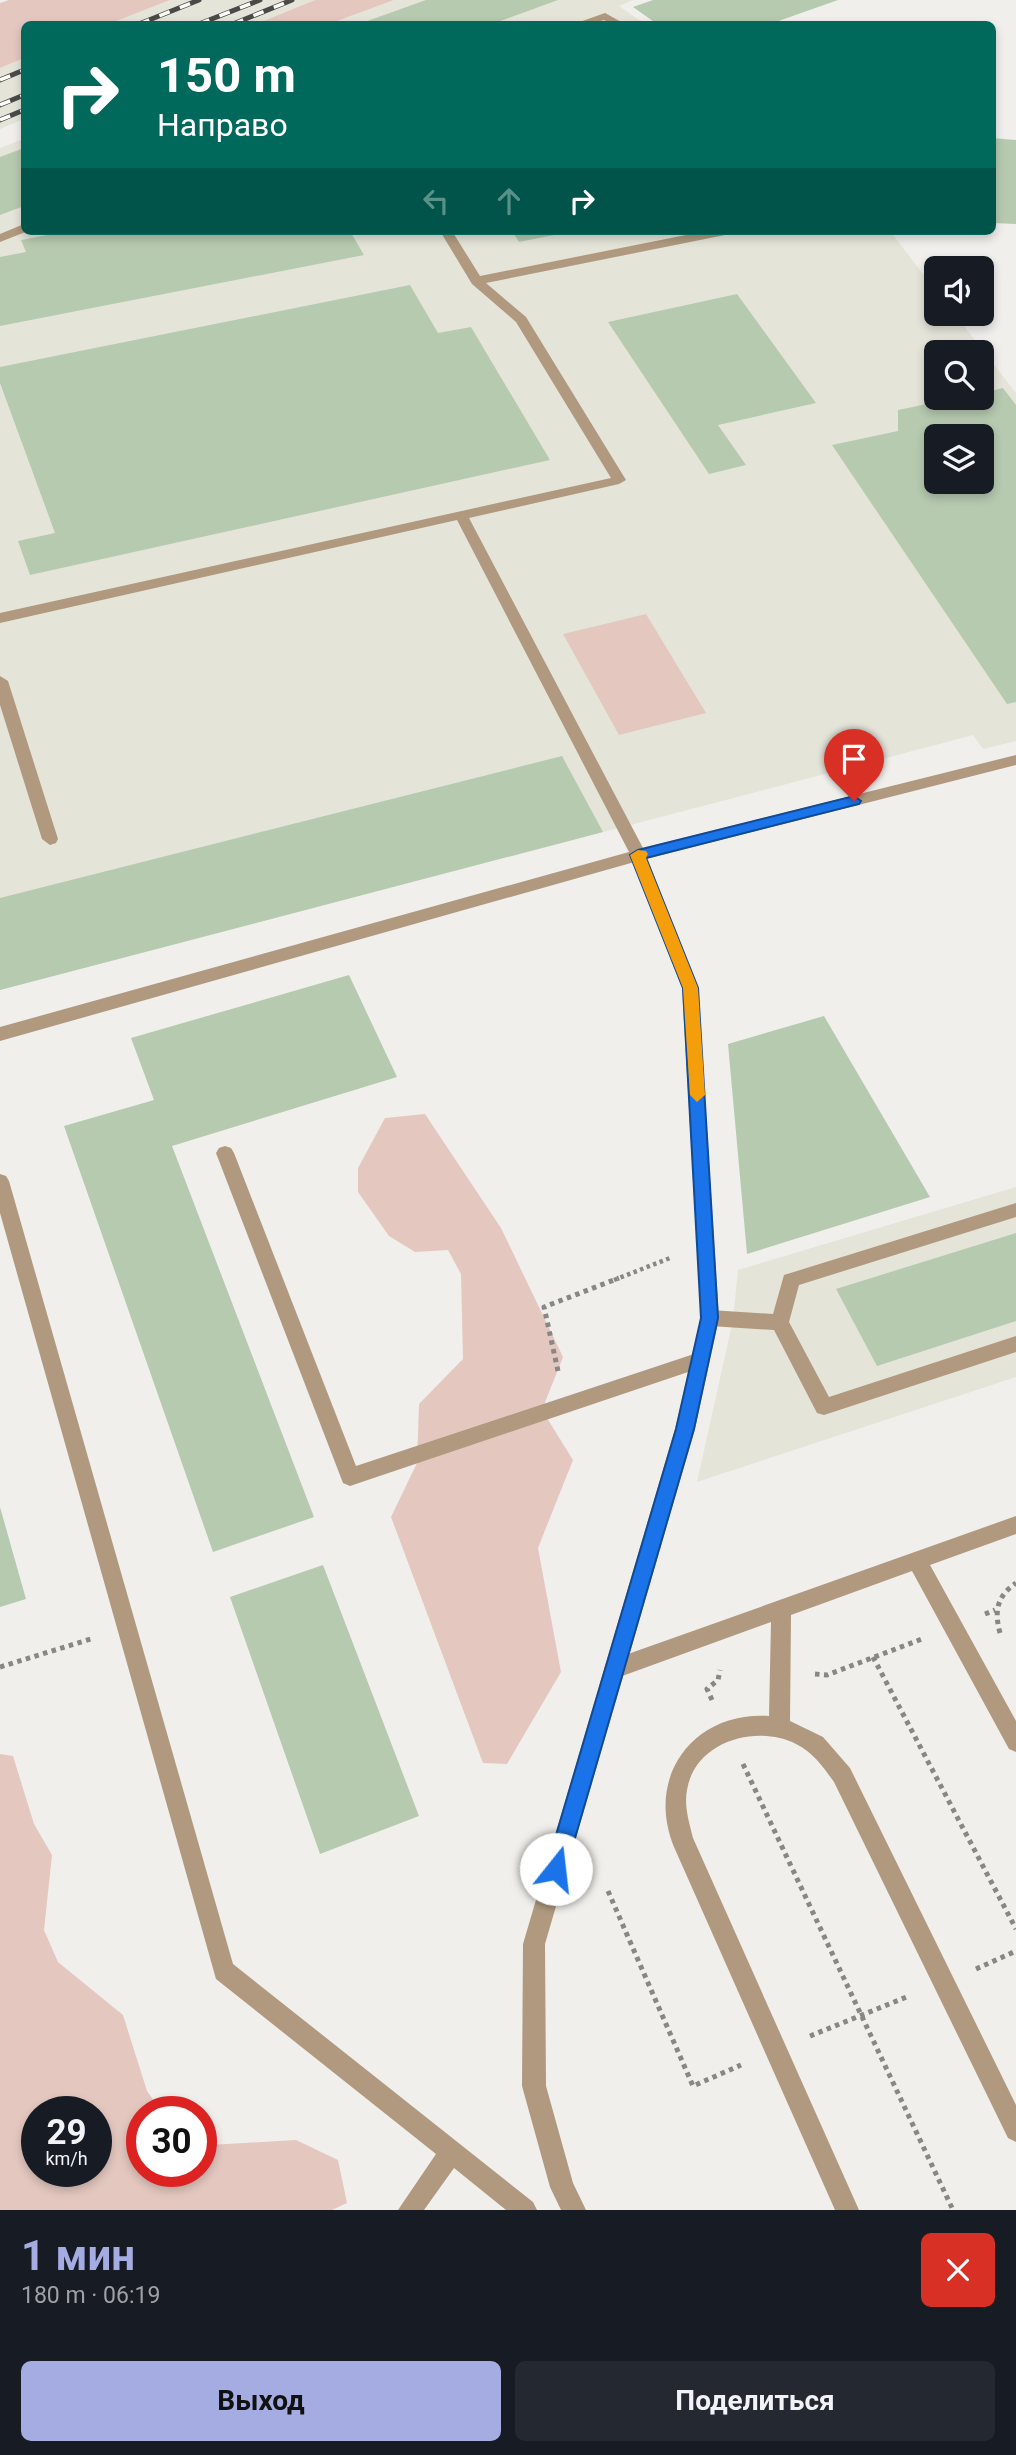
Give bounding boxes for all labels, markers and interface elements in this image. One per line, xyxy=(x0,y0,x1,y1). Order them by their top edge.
text: 150 m xyxy=(157,47,296,104)
icon: right xyxy=(42,49,133,140)
text: Направо xyxy=(157,106,288,144)
icon: left xyxy=(417,182,455,220)
icon: ahead xyxy=(490,182,528,220)
icon: right xyxy=(563,182,601,220)
map controls xyxy=(924,256,994,494)
button: sound xyxy=(924,256,994,326)
button: search xyxy=(924,340,994,410)
button: layers xyxy=(924,424,994,494)
pin xyxy=(824,729,884,801)
icon: arrive xyxy=(835,740,873,778)
position arrow xyxy=(519,1832,593,1906)
speed limit sign: 30 xyxy=(126,2096,217,2187)
text: 29 xyxy=(46,2112,87,2153)
text: km/h xyxy=(45,2148,88,2169)
text: 1 мин xyxy=(21,2231,135,2280)
button: close xyxy=(921,2233,995,2307)
text: 180 m · 06:19 xyxy=(21,2282,160,2309)
button: Выход xyxy=(21,2361,501,2441)
button: Поделиться xyxy=(515,2361,995,2441)

